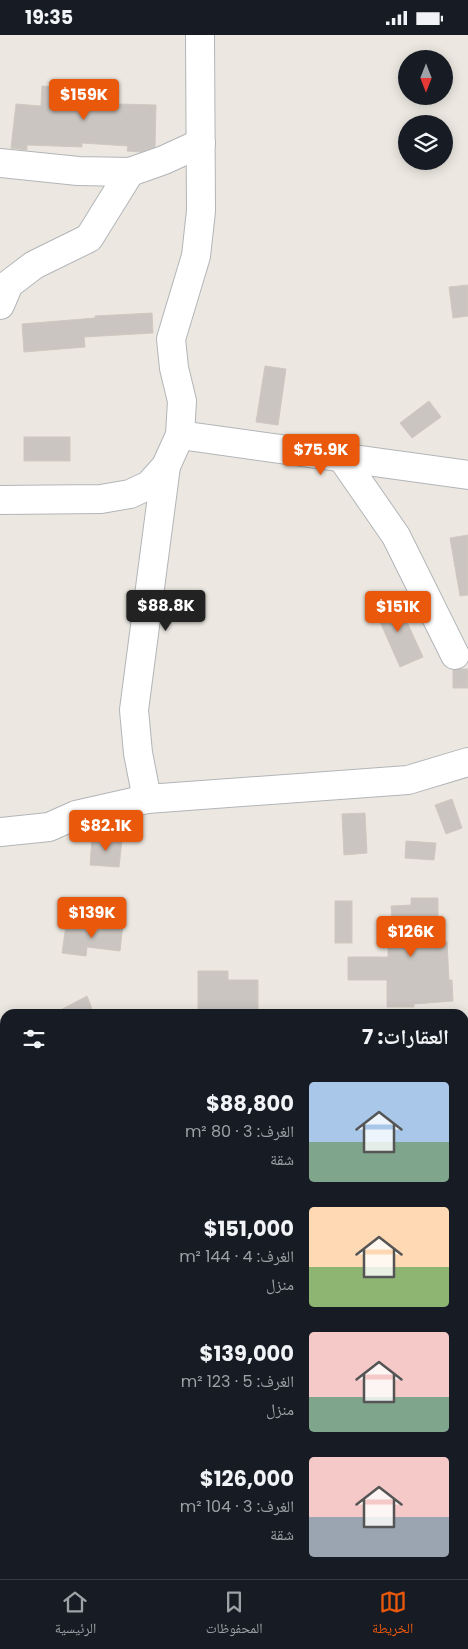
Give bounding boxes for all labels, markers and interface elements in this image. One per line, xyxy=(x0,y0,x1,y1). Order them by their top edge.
text: 19:35 xyxy=(25,4,73,31)
north arrow xyxy=(398,50,452,105)
map controls xyxy=(398,50,453,170)
pin: $159K xyxy=(49,79,119,121)
text: $159K xyxy=(60,83,108,106)
button: layers xyxy=(398,115,453,170)
pin: $75.9K xyxy=(280,433,362,476)
text: $75.9K xyxy=(294,438,349,461)
pin: $88.8K xyxy=(125,589,207,632)
pin: $151K xyxy=(363,591,433,633)
text: $88.8K xyxy=(137,594,195,617)
text: $151K xyxy=(376,595,420,618)
pin: $82.1K xyxy=(65,809,147,852)
text: $82.1K xyxy=(80,814,132,837)
pin: $139K xyxy=(57,897,127,939)
text: $139K xyxy=(68,901,116,924)
pin: $126K xyxy=(376,915,446,958)
text: $126K xyxy=(387,920,435,943)
text: العقارات: 7 xyxy=(362,1022,449,1051)
icon: filters xyxy=(20,1025,48,1053)
text: $88,800 xyxy=(206,1089,294,1118)
icon: home xyxy=(349,1102,409,1162)
text: الغرف: 3 · 80 m² xyxy=(185,1120,294,1143)
text: شقة xyxy=(270,1148,294,1171)
text: $151,000 xyxy=(204,1214,294,1243)
icon: home xyxy=(349,1227,409,1287)
text: الغرف: 4 · 144 m² xyxy=(179,1245,294,1268)
text: منزل xyxy=(266,1273,294,1296)
text: $139,000 xyxy=(200,1339,294,1368)
icon: home xyxy=(349,1352,409,1412)
text: الغرف: 5 · 123 m² xyxy=(181,1370,294,1393)
text: منزل xyxy=(266,1398,294,1421)
text: $126,000 xyxy=(200,1464,294,1493)
icon: home xyxy=(349,1477,409,1537)
text: الغرف: 3 · 104 m² xyxy=(180,1495,294,1518)
text: شقة xyxy=(270,1523,294,1546)
tab: الرئيسية xyxy=(55,1588,96,1642)
tab: المحفوظات xyxy=(206,1588,263,1642)
tab: الخريطة xyxy=(372,1588,413,1642)

